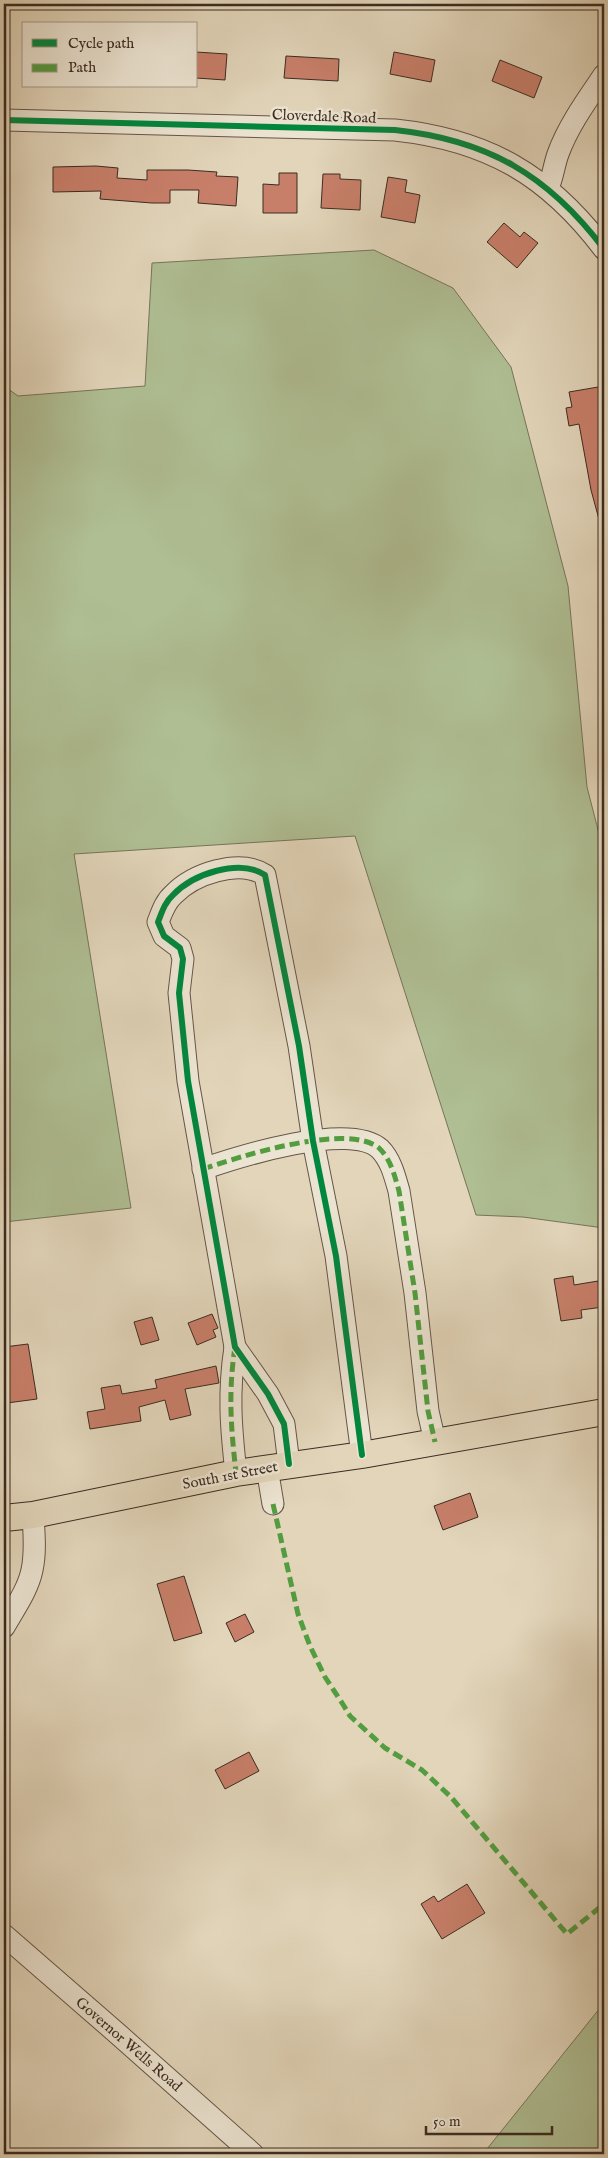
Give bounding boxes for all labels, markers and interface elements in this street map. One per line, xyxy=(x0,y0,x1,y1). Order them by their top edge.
legend xyxy=(22,22,198,88)
text: Cycle path xyxy=(68,34,134,53)
text: Path xyxy=(68,58,96,77)
street label: Cloverdale Road xyxy=(272,105,377,128)
street label: South 1st Street xyxy=(181,1457,279,1494)
street label: Governor Wells Road xyxy=(72,1993,187,2096)
scale bar xyxy=(426,2103,552,2135)
text: 50 m xyxy=(433,2112,461,2131)

